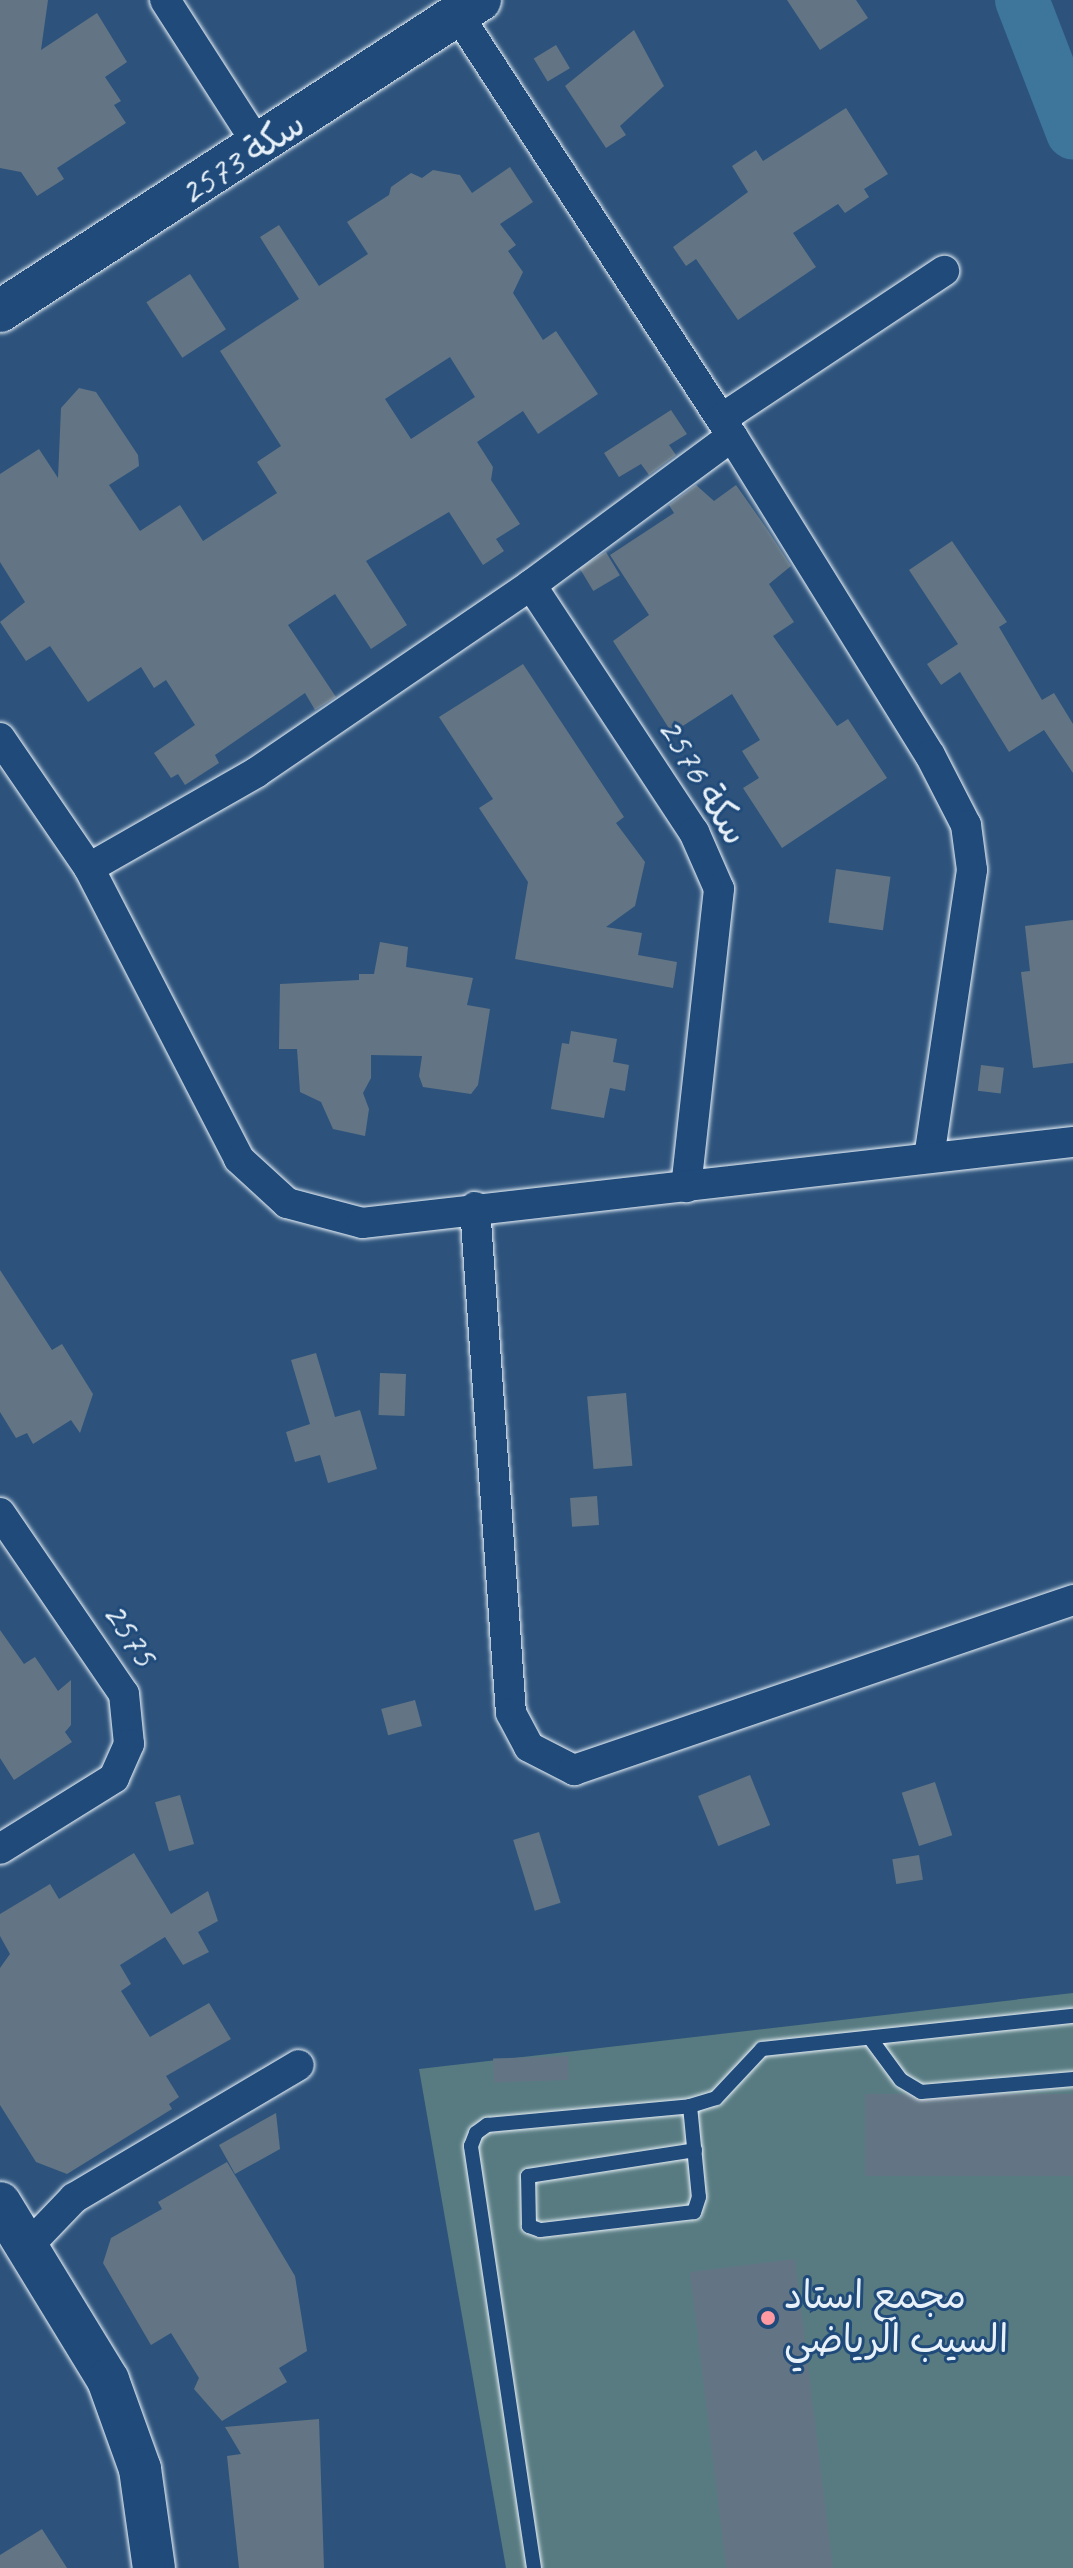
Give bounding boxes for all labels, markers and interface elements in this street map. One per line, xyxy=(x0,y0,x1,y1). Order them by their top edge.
street label: سكة 2573 xyxy=(170,100,314,216)
street label: سكة 2576 xyxy=(647,709,759,853)
street label: 2575 xyxy=(92,1593,168,1675)
place label: مجمع استاد السيب الرياضي xyxy=(784,2273,1008,2362)
marker: مجمع استاد السيب الرياضي xyxy=(759,2309,777,2327)

